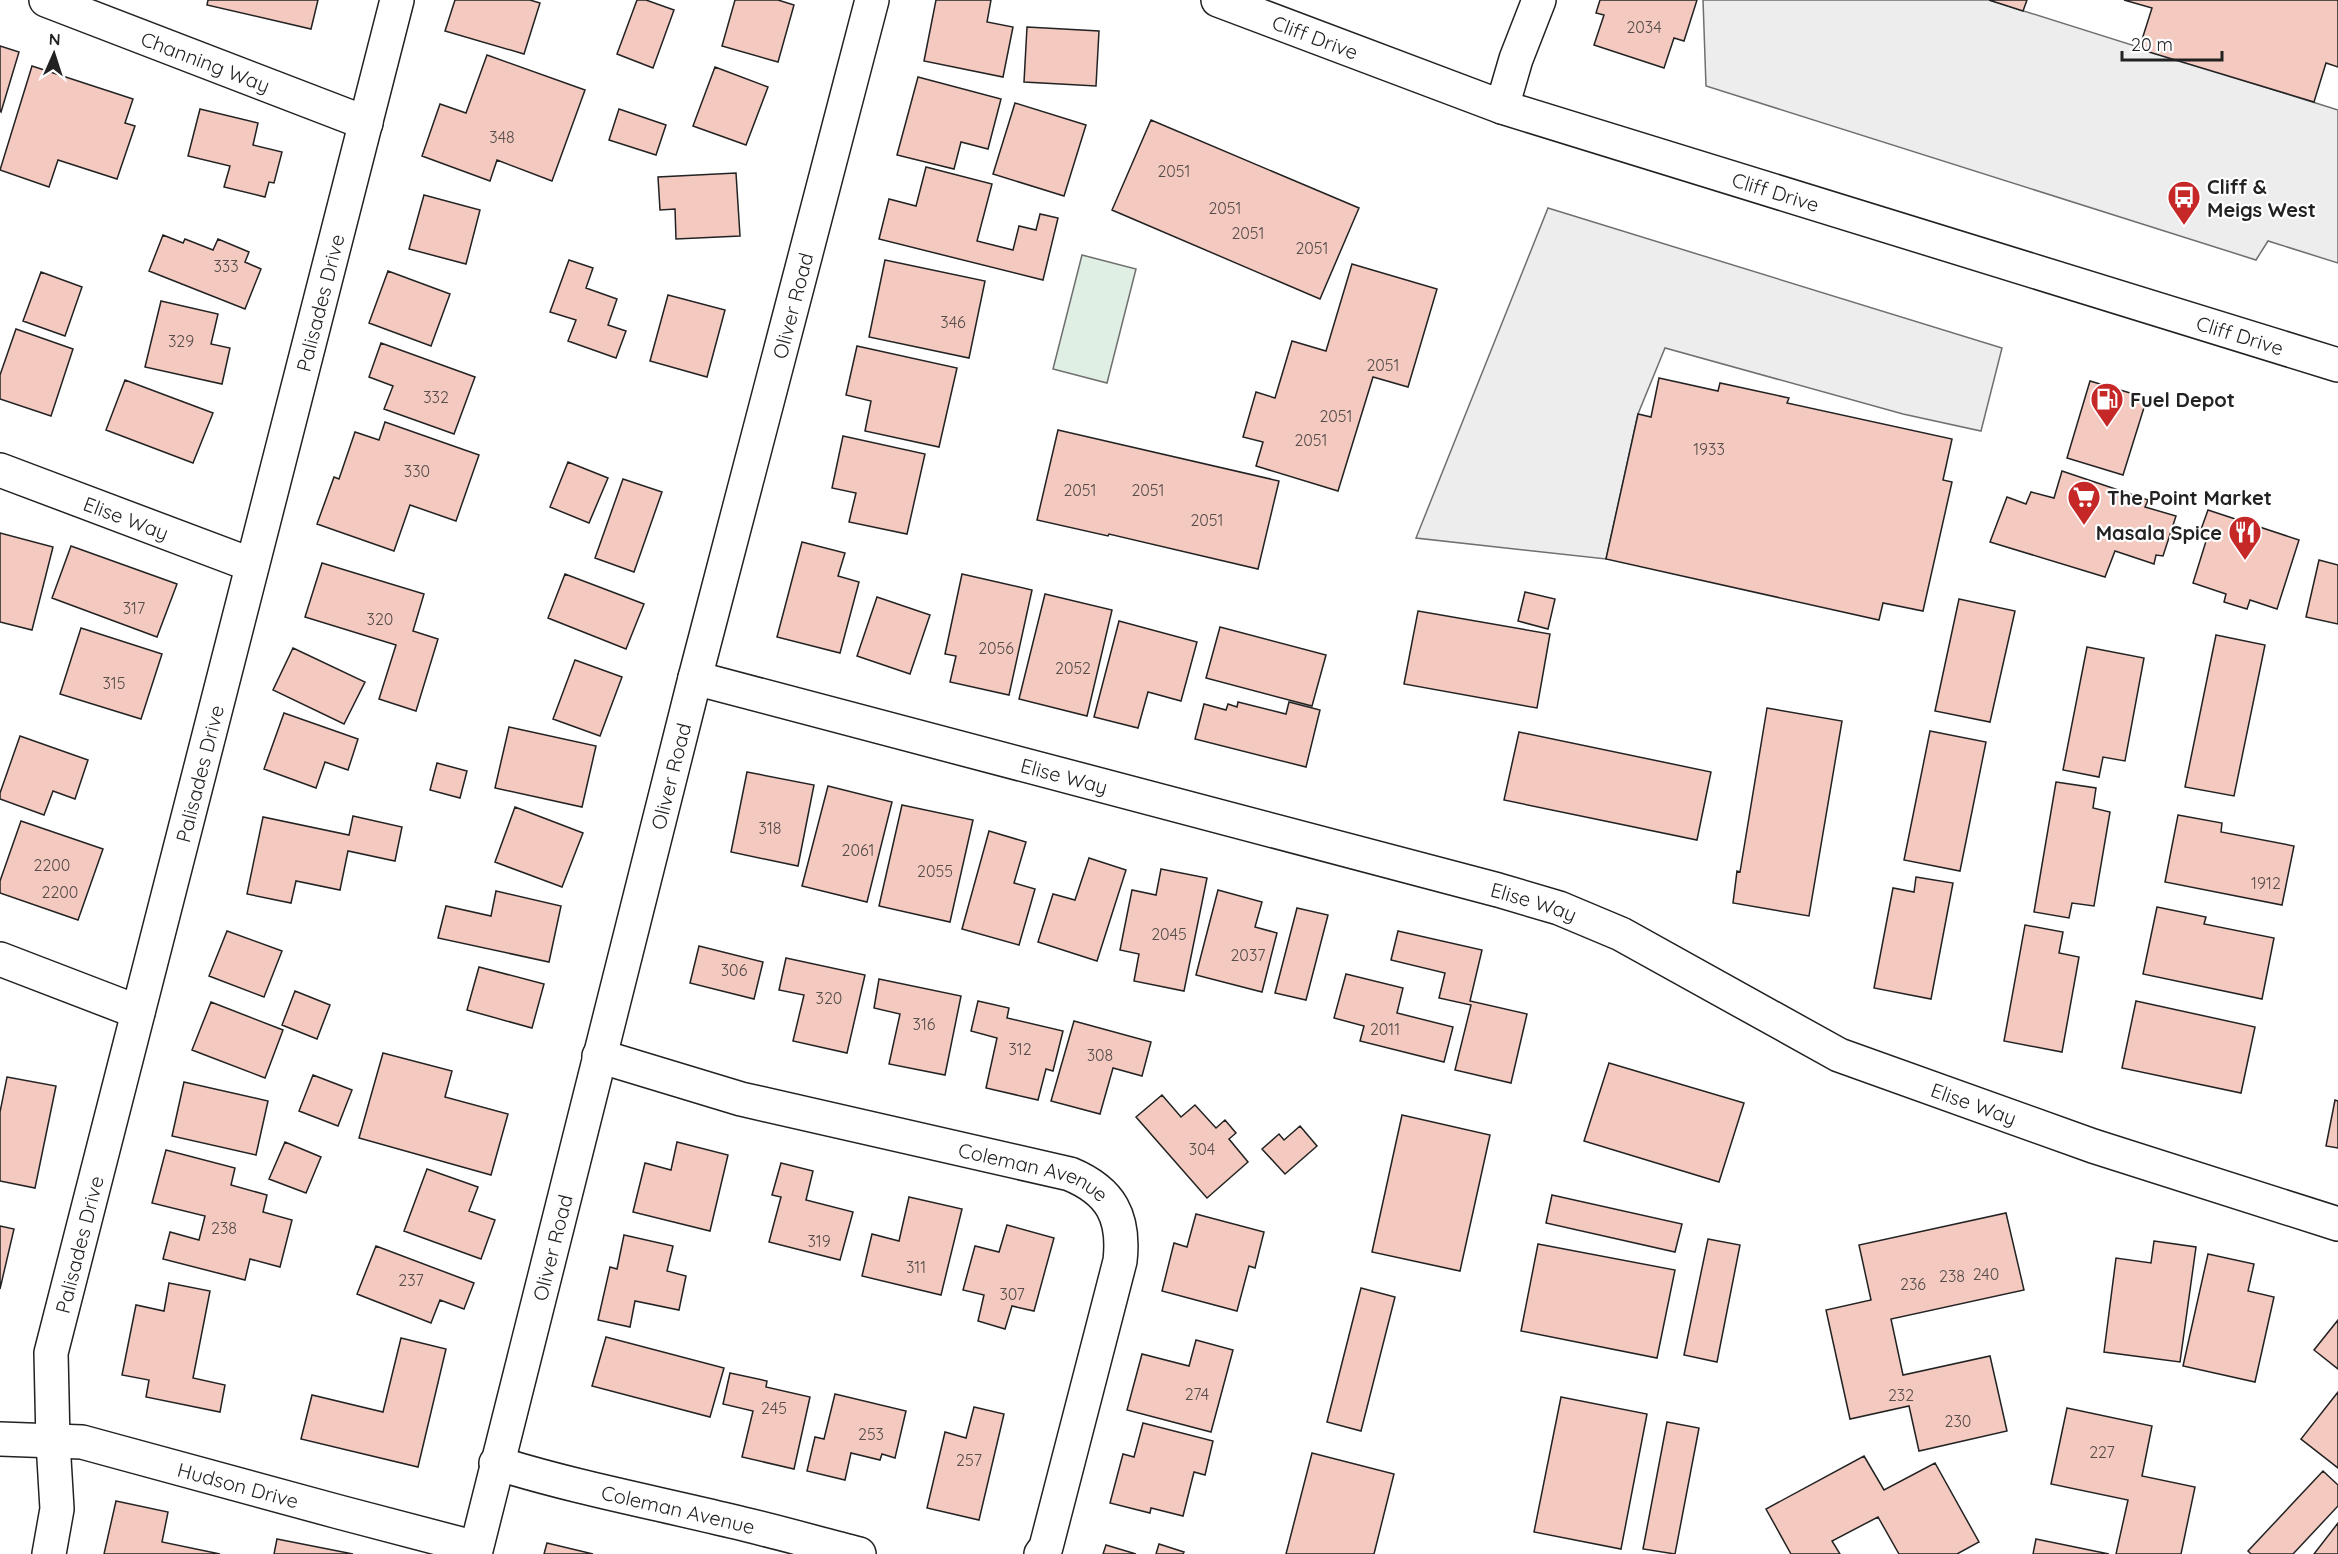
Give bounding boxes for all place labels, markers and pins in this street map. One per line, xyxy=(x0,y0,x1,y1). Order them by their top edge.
place label: Cliff & Meigs West xyxy=(2207,174,2316,222)
bus stop icon: Cliff & Meigs West xyxy=(2166,179,2202,226)
fuel station icon: Fuel Depot xyxy=(2089,381,2125,428)
place label: Fuel Depot xyxy=(2130,387,2235,412)
supermarket icon: The Point Market xyxy=(2066,479,2102,526)
place label: The Point Market xyxy=(2107,485,2272,510)
restaurant icon: Masala Spice xyxy=(2227,514,2263,561)
place label: Masala Spice xyxy=(2096,520,2222,545)

